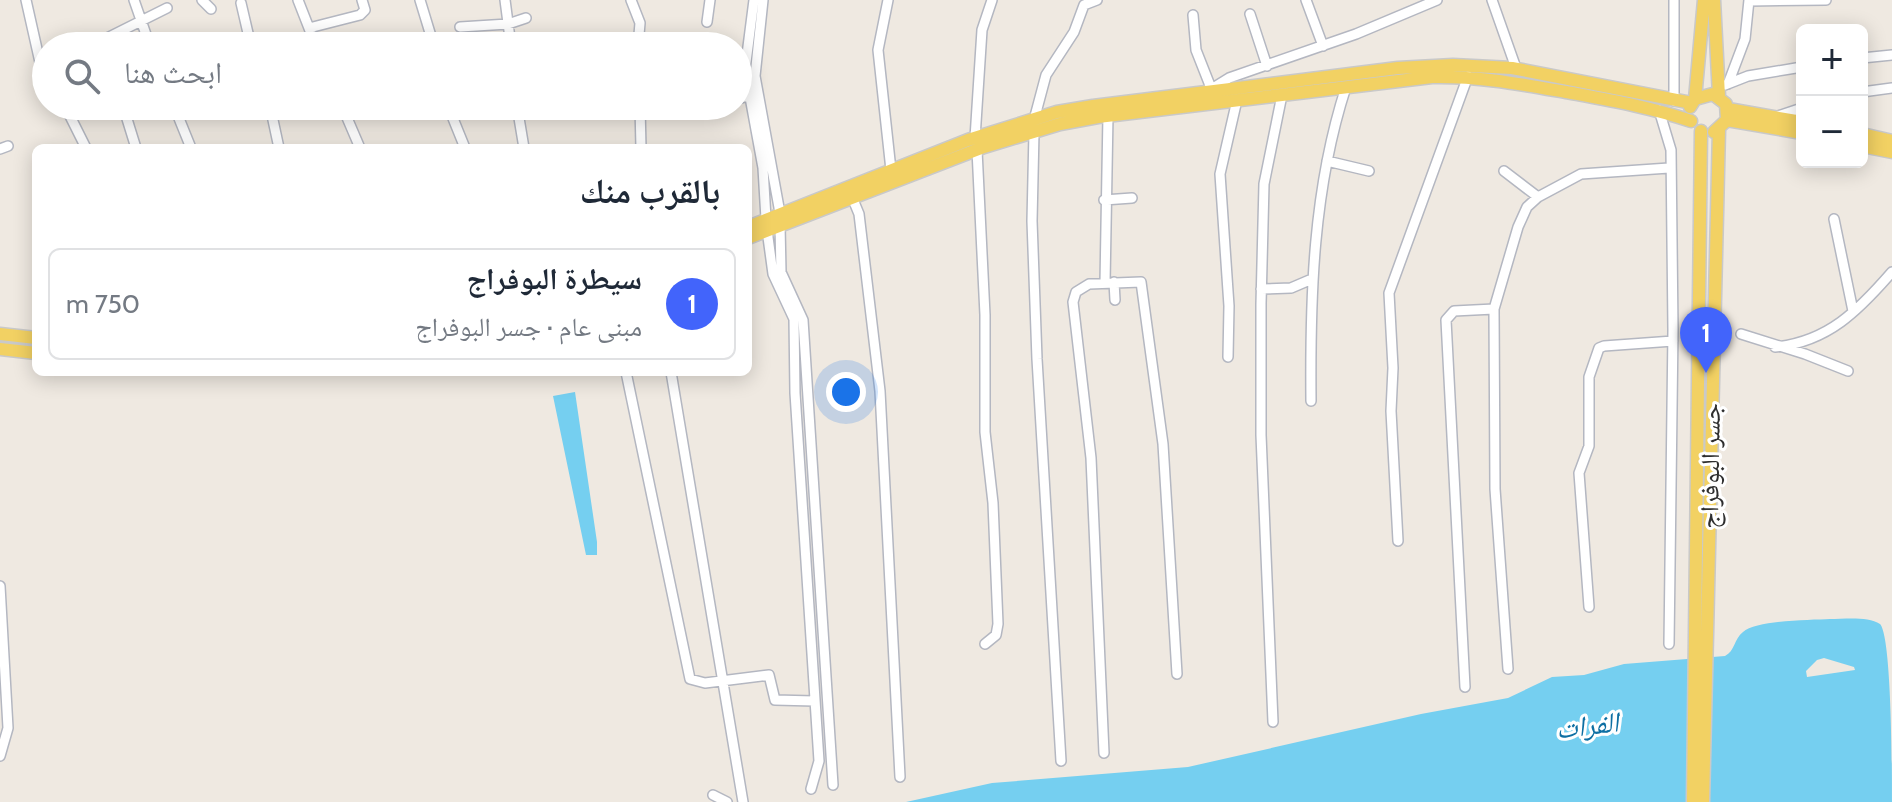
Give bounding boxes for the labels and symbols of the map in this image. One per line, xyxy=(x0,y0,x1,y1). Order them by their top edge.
pin: 1 xyxy=(1680,307,1732,373)
your location xyxy=(826,372,866,412)
street label: جسر البوفراج xyxy=(1693,403,1727,529)
water label: الفرات xyxy=(1554,704,1623,746)

